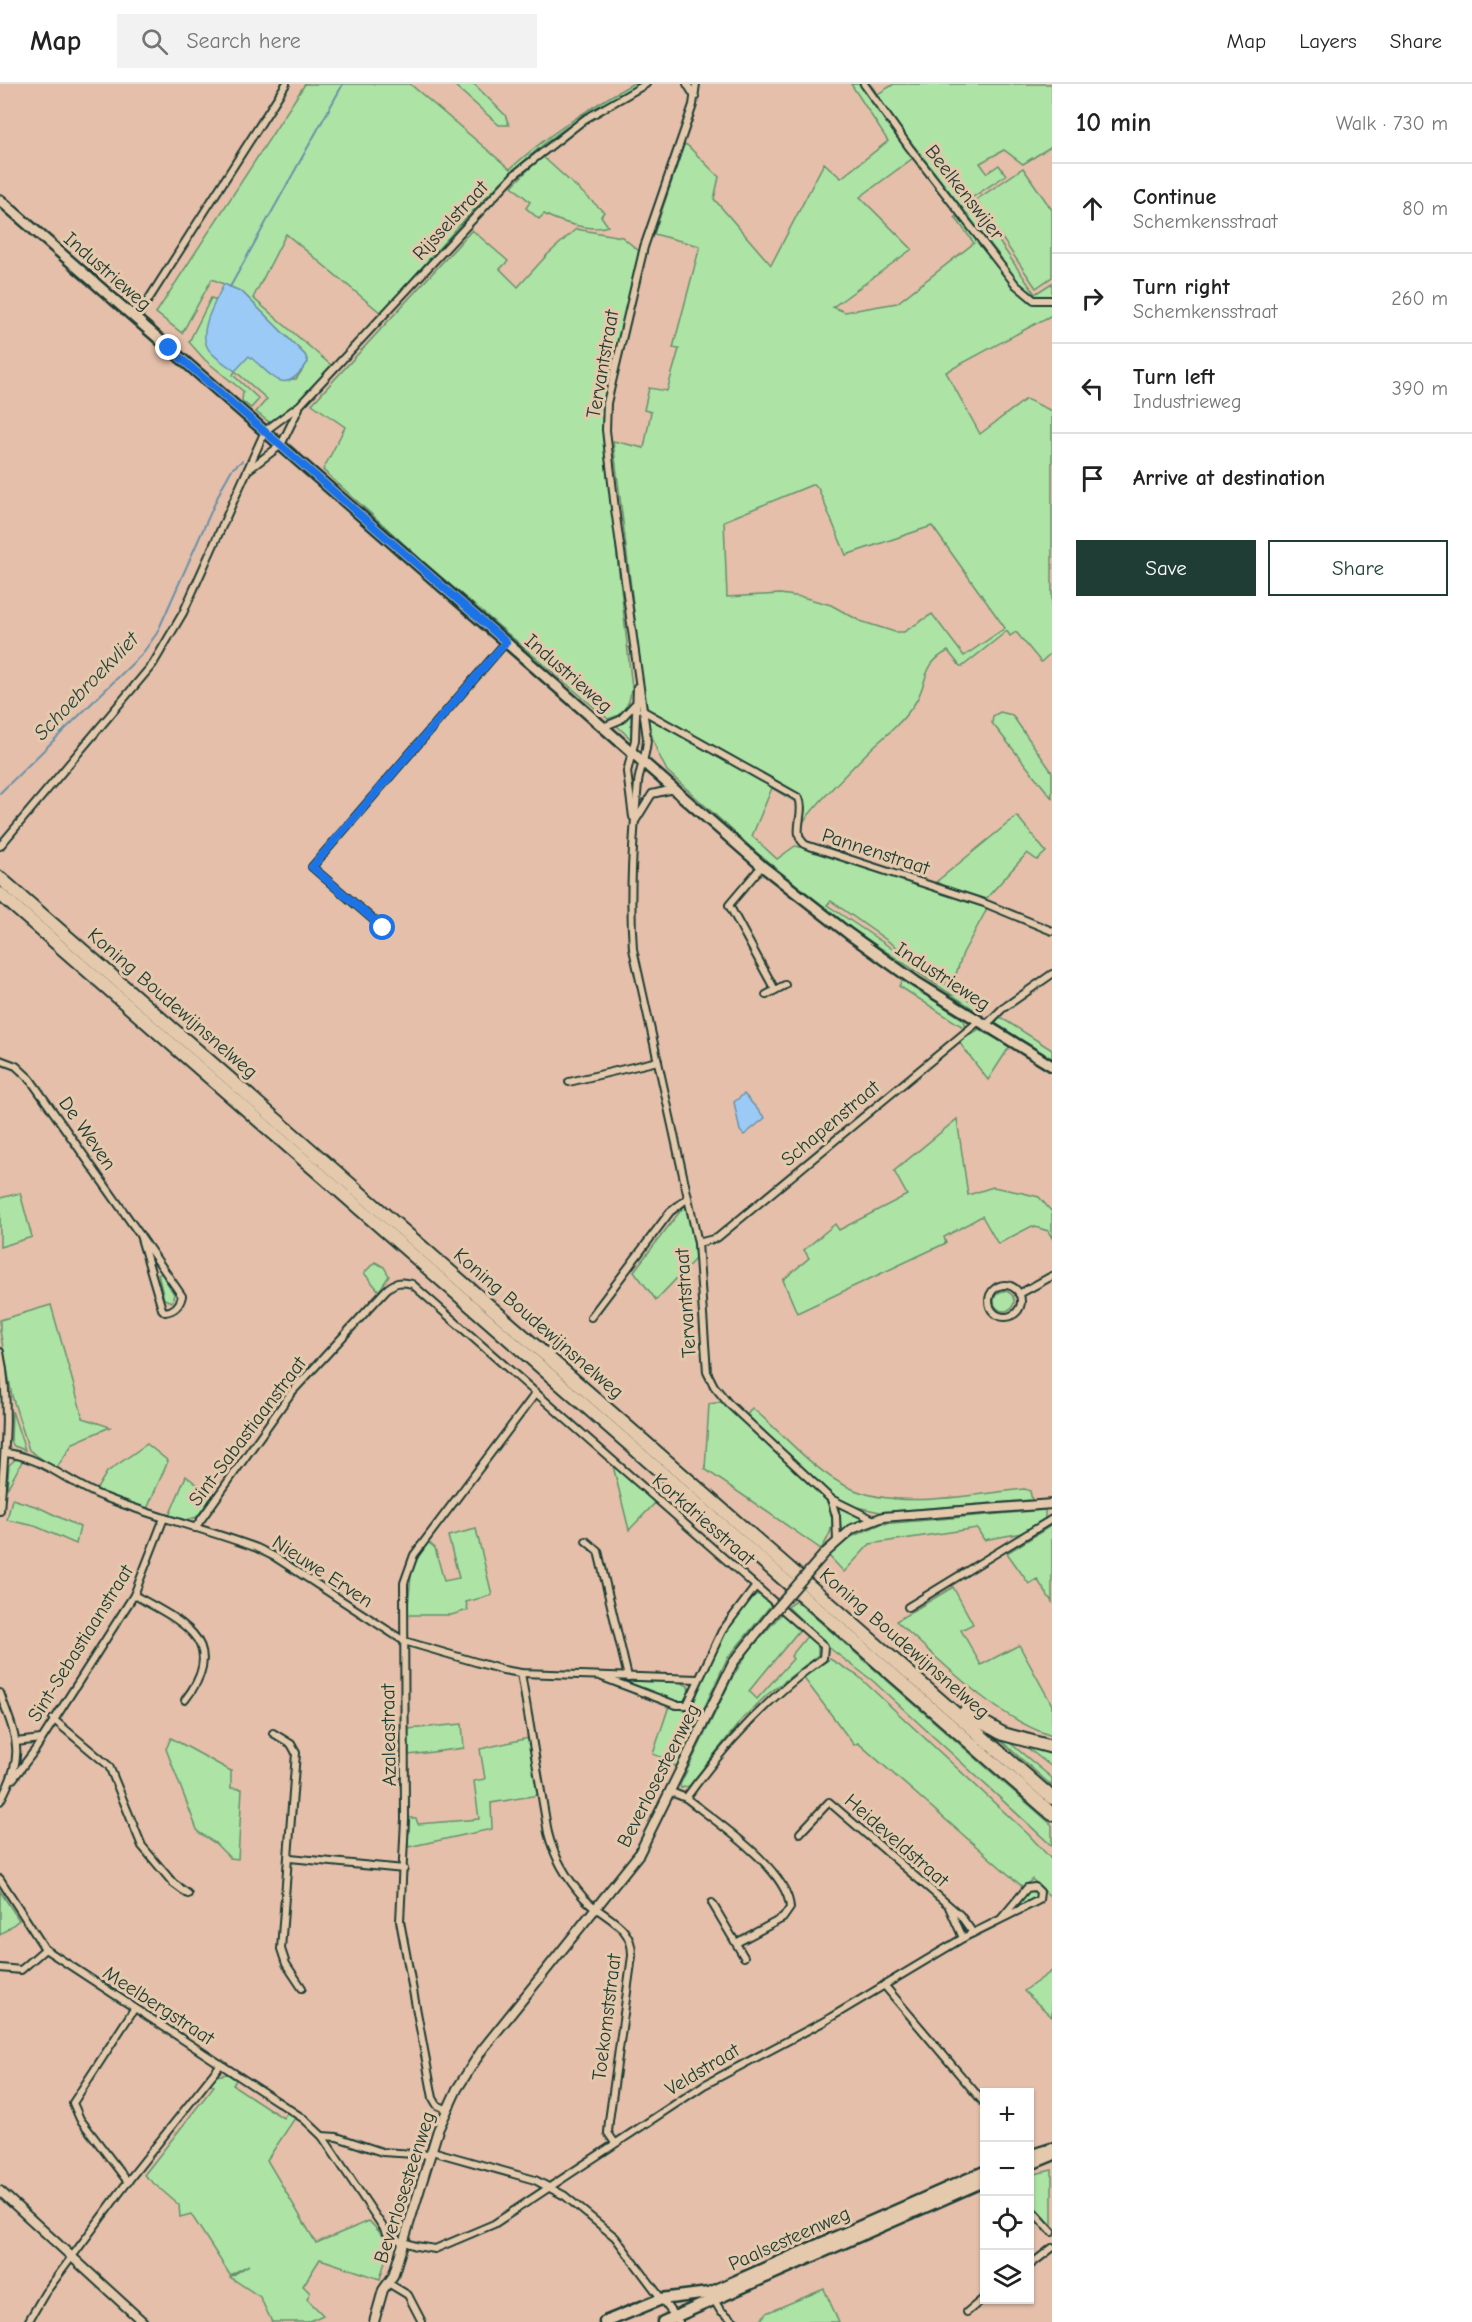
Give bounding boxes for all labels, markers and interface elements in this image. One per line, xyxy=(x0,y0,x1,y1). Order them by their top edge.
search box xyxy=(117,14,537,68)
text: Map xyxy=(30,25,81,57)
icon: search xyxy=(138,25,171,58)
text: Search here xyxy=(186,28,301,54)
text: Map xyxy=(1227,29,1266,53)
text: Layers xyxy=(1299,29,1357,53)
text: Share xyxy=(1390,29,1442,53)
text: 10 min xyxy=(1076,108,1151,138)
text: Walk · 730 m xyxy=(1336,112,1448,135)
street label: Beelkenswijer xyxy=(920,140,1009,245)
street label: Rijsselstraat xyxy=(408,175,494,265)
text: Continue xyxy=(1133,184,1216,210)
icon: ahead xyxy=(1076,192,1109,225)
text: 80 m xyxy=(1402,197,1448,220)
text: Schemkensstraat xyxy=(1133,210,1278,233)
street label: Industrieweg xyxy=(59,227,156,316)
text: Turn right xyxy=(1133,274,1230,300)
icon: right xyxy=(1076,282,1109,315)
text: 260 m xyxy=(1391,287,1448,310)
text: Schemkensstraat xyxy=(1133,300,1278,323)
street label: Tervantstraat xyxy=(582,307,624,420)
route end xyxy=(155,334,181,360)
text: Turn left xyxy=(1133,364,1215,390)
icon: left xyxy=(1076,372,1109,405)
text: 390 m xyxy=(1392,377,1448,400)
text: Industrieweg xyxy=(1133,390,1241,413)
icon: arrive xyxy=(1076,462,1109,495)
text: Arrive at destination xyxy=(1133,465,1325,491)
button: Save xyxy=(1076,540,1256,596)
button: Share xyxy=(1268,540,1448,596)
water label: Schoebroekvliet xyxy=(28,626,144,745)
street label: Industrieweg xyxy=(520,629,617,718)
street label: Pannenstraat xyxy=(819,823,934,880)
route start xyxy=(369,914,395,940)
street label: Koning Boudewijnsnelweg xyxy=(83,923,262,1084)
street label: Industrieweg xyxy=(891,937,994,1016)
street label: Schapenstraat xyxy=(776,1075,885,1171)
street label: De Weven xyxy=(54,1092,121,1174)
street label: Koning Boudewijnsnelweg xyxy=(449,1243,628,1404)
street label: Tervantstraat xyxy=(670,1246,701,1359)
street label: Sint-Sabastiaanstraat xyxy=(184,1351,312,1511)
street label: Korkdriesstraat xyxy=(648,1469,761,1571)
street label: Nieuwe Erven xyxy=(268,1530,377,1612)
street label: Sint-Sebastiaanstraat xyxy=(23,1559,139,1726)
street label: Koning Boudewijnsnelweg xyxy=(815,1563,994,1724)
street label: Azaleastraat xyxy=(376,1682,401,1787)
street label: Beverlosesteenweg xyxy=(612,1700,705,1851)
street label: Heideveldstraat xyxy=(840,1789,954,1893)
street label: Toekomststraat xyxy=(587,1951,626,2082)
street label: Meelbergstraat xyxy=(99,1961,220,2051)
street label: Veldstraat xyxy=(661,2038,745,2101)
map controls xyxy=(980,2088,1034,2304)
button: + xyxy=(980,2088,1034,2142)
street label: Beverlosesteenweg xyxy=(369,2108,440,2266)
button: − xyxy=(980,2142,1034,2196)
button: locate xyxy=(980,2196,1034,2250)
street label: Paalsesteenweg xyxy=(725,2201,853,2275)
button: layers xyxy=(980,2250,1034,2304)

